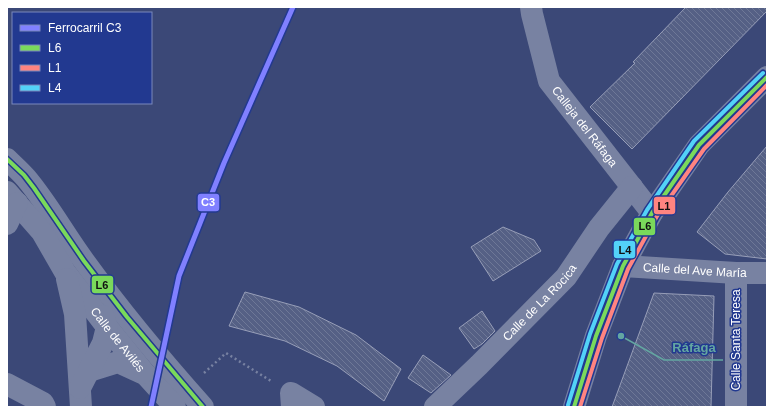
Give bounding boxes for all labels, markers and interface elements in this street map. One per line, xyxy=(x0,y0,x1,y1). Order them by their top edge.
legend xyxy=(12,12,152,104)
text: Ferrocarril C3 xyxy=(48,21,122,35)
text: L6 xyxy=(48,41,62,55)
text: L1 xyxy=(48,61,62,75)
text: L4 xyxy=(48,81,62,95)
street label: Calleja del Ráfaga xyxy=(549,84,620,170)
line badge: C3 xyxy=(197,193,220,212)
text: C3 xyxy=(201,196,215,208)
line badge: L1 xyxy=(653,196,676,215)
text: L1 xyxy=(658,200,670,212)
line badge: L6 xyxy=(633,217,656,236)
text: L6 xyxy=(639,220,651,232)
line badge: L4 xyxy=(613,240,636,259)
text: L4 xyxy=(619,244,632,256)
street label: Calle del Ave María xyxy=(643,260,747,280)
street label: Calle de La Rocica xyxy=(500,261,580,344)
line badge: L6 xyxy=(91,275,114,294)
text: L6 xyxy=(96,279,108,291)
street label: Calle Santa Teresa xyxy=(729,289,743,391)
street label: Calle de Avilés xyxy=(88,305,148,375)
callout: Ráfaga xyxy=(664,335,723,360)
text: Ráfaga xyxy=(672,340,716,355)

